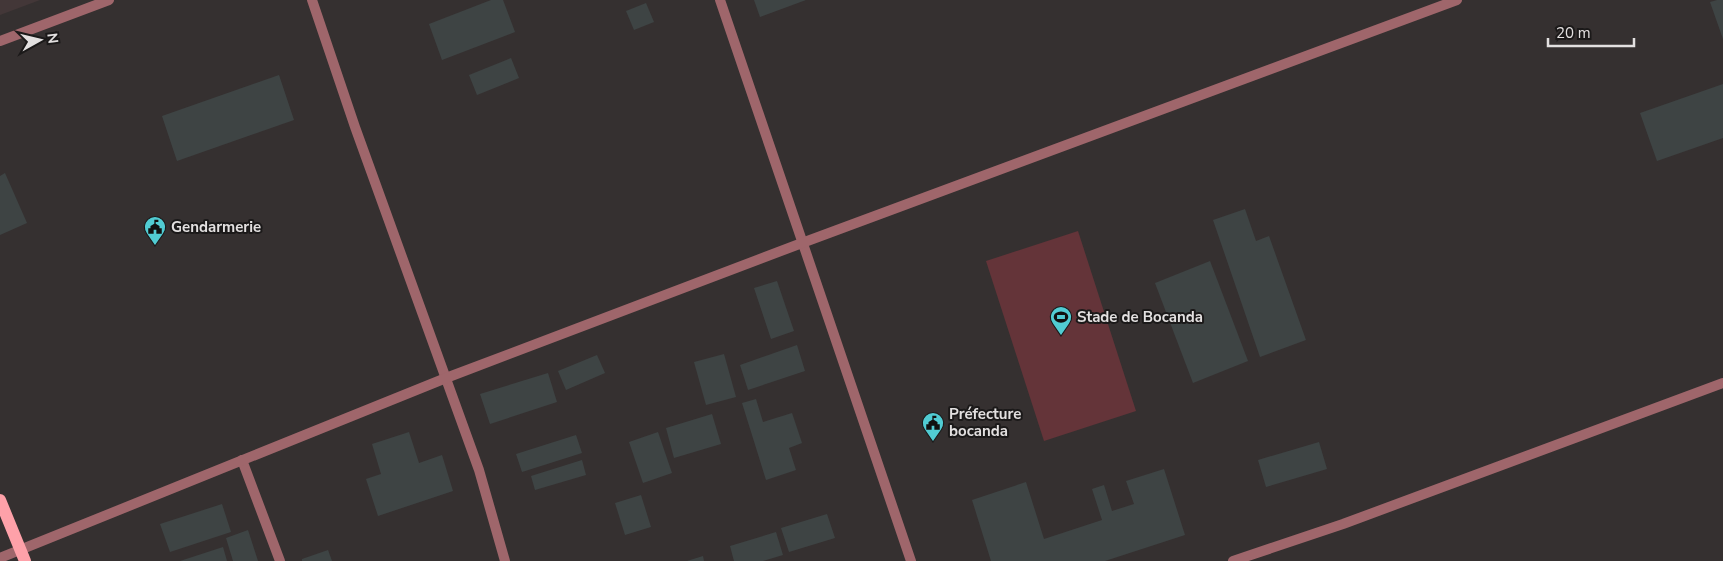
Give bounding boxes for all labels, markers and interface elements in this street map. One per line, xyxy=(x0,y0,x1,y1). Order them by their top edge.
north arrow xyxy=(15,15,65,65)
scale bar xyxy=(1548,15,1634,47)
text: 20 m xyxy=(1556,23,1591,43)
text: N xyxy=(42,32,63,45)
public building icon: Gendarmerie xyxy=(143,215,167,246)
place label: Gendarmerie xyxy=(171,217,261,237)
sports icon: Stade de Bocanda xyxy=(1049,305,1073,336)
place label: Stade de Bocanda xyxy=(1077,307,1203,327)
place label: Préfecture bocanda xyxy=(949,404,1021,441)
public building icon: Préfecture bocanda xyxy=(921,411,945,442)

